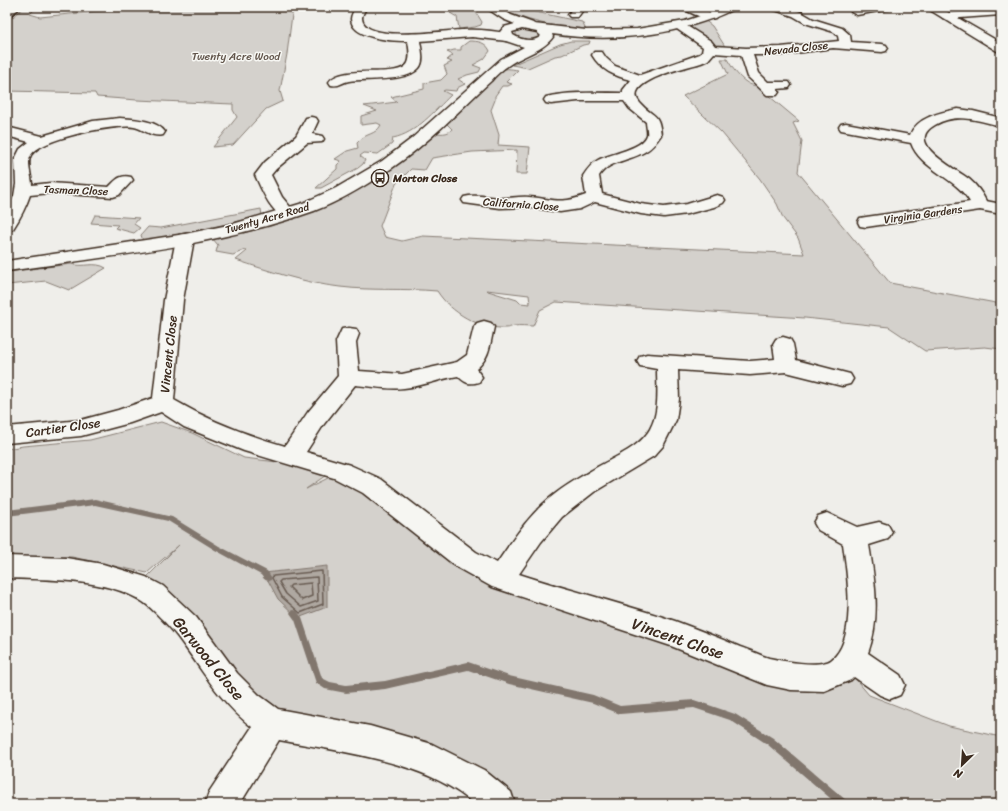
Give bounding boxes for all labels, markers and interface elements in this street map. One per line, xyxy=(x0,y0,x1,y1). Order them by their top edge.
street label: Nevada Close xyxy=(763,36,829,61)
park label: Twenty Acre Wood xyxy=(192,47,281,66)
bus stop icon: Morton Close xyxy=(370,168,390,188)
place label: Morton Close xyxy=(392,169,458,188)
street label: Tasman Close xyxy=(43,180,109,201)
street label: California Close xyxy=(482,192,560,217)
street label: Twenty Acre Road xyxy=(223,197,313,240)
street label: Virginia Gardens xyxy=(883,199,964,229)
street label: Vincent Close xyxy=(153,314,184,394)
street label: Cartier Close xyxy=(24,411,102,444)
street label: Garwood Close xyxy=(165,609,252,707)
street label: Vincent Close xyxy=(628,609,728,668)
north arrow xyxy=(942,745,982,785)
text: N xyxy=(950,763,966,784)

